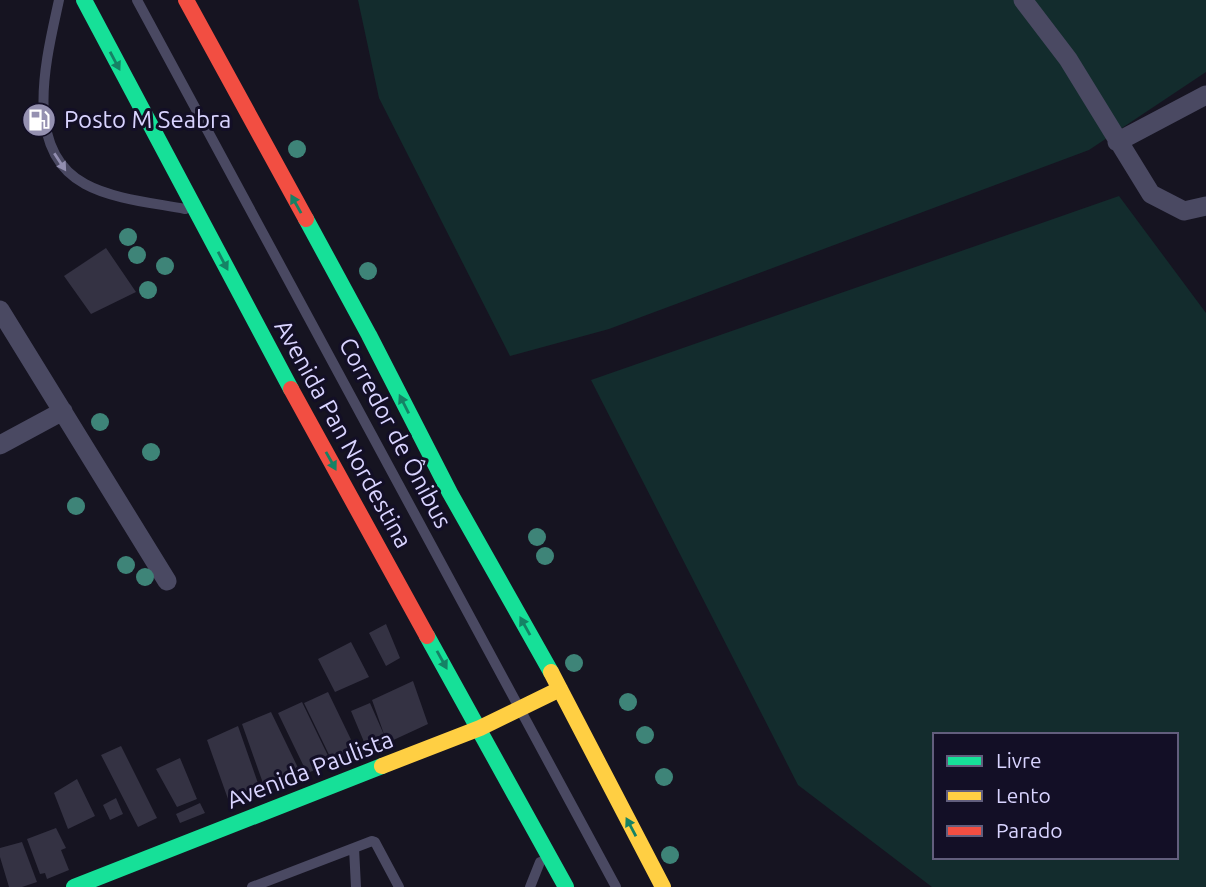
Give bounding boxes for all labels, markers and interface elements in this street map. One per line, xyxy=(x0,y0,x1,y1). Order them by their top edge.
one-way arrow xyxy=(109,51,121,71)
fuel station icon: Posto M Seabra xyxy=(20,101,58,139)
place label: Posto M Seabra xyxy=(64,106,231,133)
one-way arrow xyxy=(53,152,66,171)
one-way arrow xyxy=(291,194,302,214)
one-way arrow xyxy=(217,251,228,271)
street label: Avenida Pan Nordestina xyxy=(269,315,417,552)
street label: Corredor de Ônibus xyxy=(334,332,458,533)
one-way arrow xyxy=(399,394,410,414)
one-way arrow xyxy=(325,451,337,471)
one-way arrow xyxy=(519,616,531,635)
one-way arrow xyxy=(436,650,448,670)
street label: Avenida Paulista xyxy=(223,725,397,814)
legend xyxy=(933,733,1178,859)
text: Livre xyxy=(996,748,1042,772)
text: Lento xyxy=(996,783,1051,807)
one-way arrow xyxy=(625,817,637,836)
text: Parado xyxy=(996,818,1062,842)

